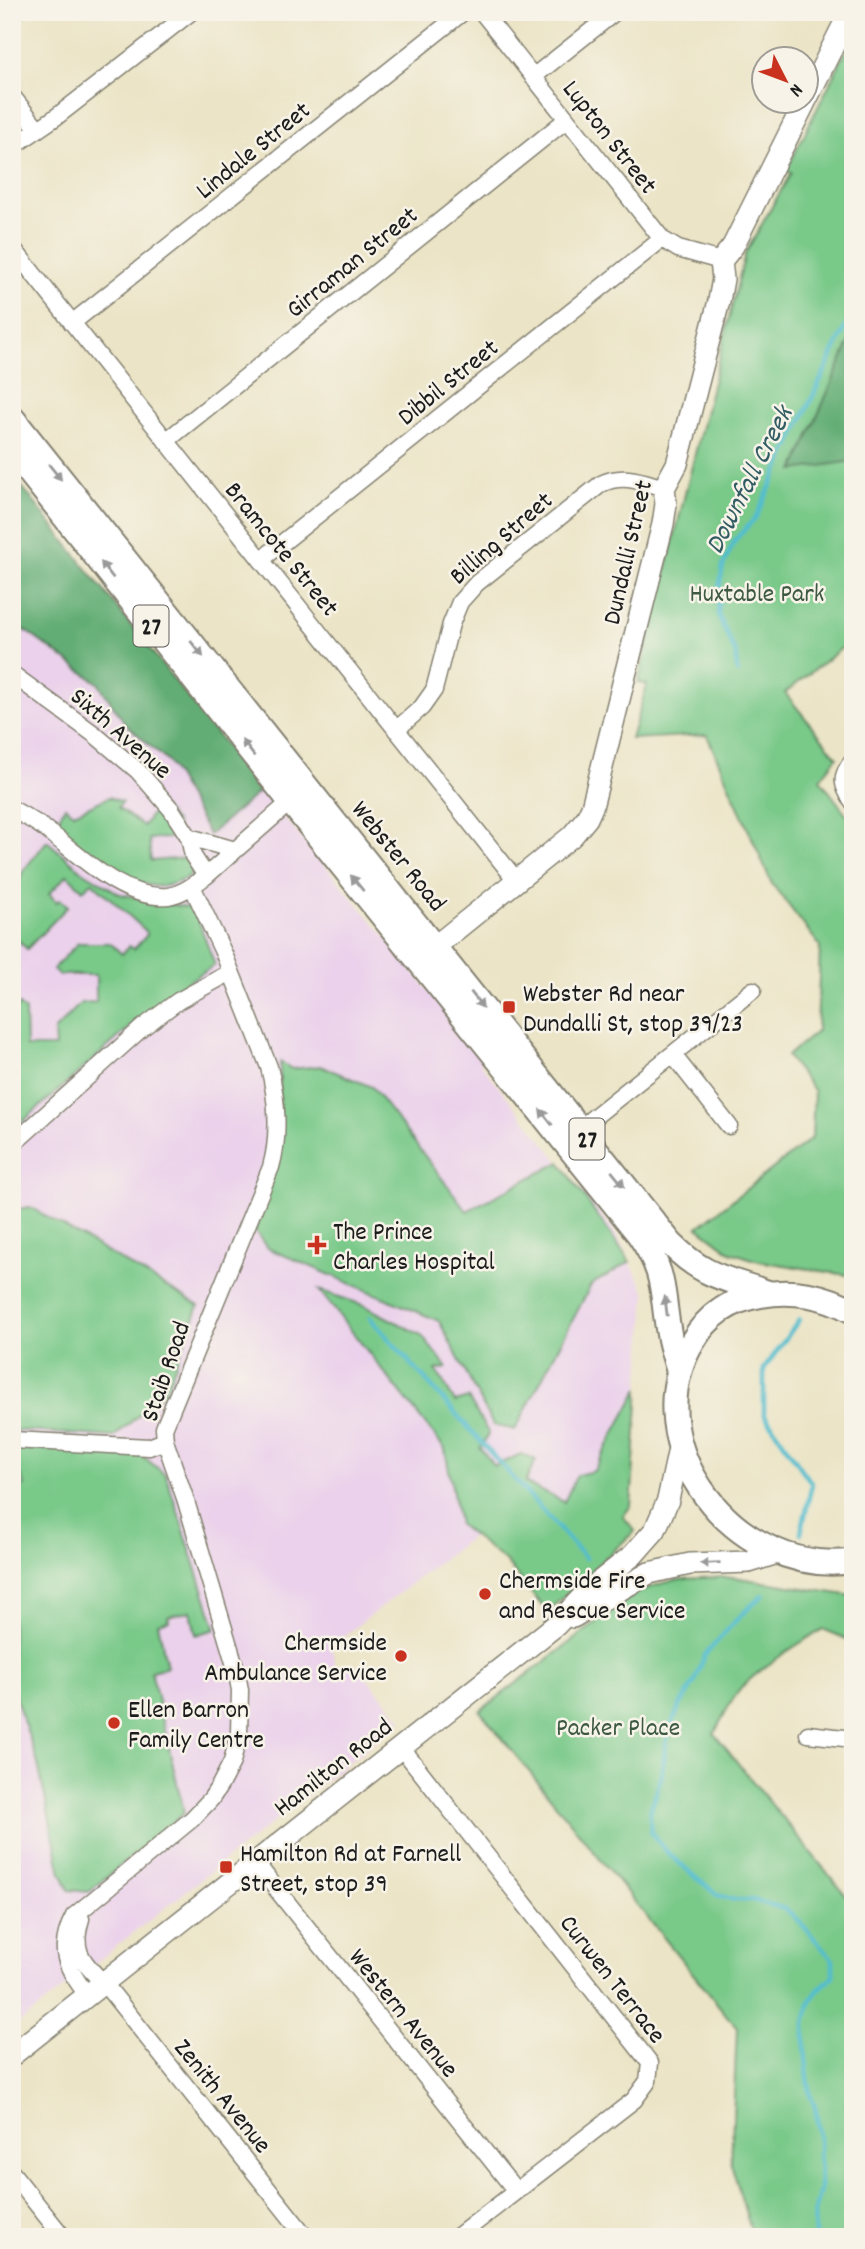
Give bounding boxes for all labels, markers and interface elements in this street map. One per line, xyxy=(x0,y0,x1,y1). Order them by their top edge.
north arrow xyxy=(750,46,820,116)
street label: Lupton Street xyxy=(552,73,665,204)
text: N xyxy=(782,77,808,102)
street label: Lindale Street xyxy=(189,93,320,210)
street label: Girraman Street xyxy=(279,199,428,329)
street label: Dibbil Street xyxy=(391,331,508,436)
water label: Downfall Creek xyxy=(697,398,807,562)
one-way arrow xyxy=(47,463,62,480)
street label: Bramcote Street xyxy=(214,475,347,626)
street label: Dundalli Street xyxy=(595,476,664,629)
street label: Billing Street xyxy=(442,484,563,595)
one-way arrow xyxy=(100,561,115,579)
park label: Huxtable Park xyxy=(689,577,825,614)
road number: 27 xyxy=(134,606,168,646)
one-way arrow xyxy=(190,640,204,658)
street label: Sixth Avenue xyxy=(61,680,179,789)
one-way arrow xyxy=(241,740,256,758)
street label: Webster Road xyxy=(341,794,454,921)
one-way arrow xyxy=(349,874,364,892)
place label: Webster Rd near Dundalli St, stop 39/23 xyxy=(523,977,743,1044)
one-way arrow xyxy=(469,992,484,1009)
marker: Webster Rd near Dundalli St, stop 39/23 xyxy=(501,999,517,1015)
one-way arrow xyxy=(538,1108,553,1126)
road number: 27 xyxy=(570,1119,604,1160)
one-way arrow xyxy=(611,1169,626,1187)
place label: The Prince Charles Hospital xyxy=(333,1215,495,1282)
marker: The Prince Charles Hospital xyxy=(307,1235,327,1255)
one-way arrow xyxy=(661,1294,672,1316)
street label: Staib Road xyxy=(133,1317,202,1427)
one-way arrow xyxy=(699,1558,721,1569)
place label: Chermside Fire and Rescue Service xyxy=(499,1564,686,1631)
marker: Chermside Fire and Rescue Service xyxy=(477,1586,493,1602)
place label: Chermside Ambulance Service xyxy=(204,1626,387,1693)
marker: Chermside Ambulance Service xyxy=(393,1648,409,1664)
place label: Ellen Barron Family Centre xyxy=(128,1693,264,1760)
street label: Hamilton Road xyxy=(267,1710,402,1827)
park label: Packer Place xyxy=(556,1711,680,1748)
marker: Ellen Barron Family Centre xyxy=(106,1715,122,1731)
place label: Hamilton Rd at Farnell Street, stop 39 xyxy=(240,1837,461,1904)
marker: Hamilton Rd at Farnell Street, stop 39 xyxy=(218,1859,234,1875)
street label: Curwen Terrace xyxy=(549,1908,674,2053)
street label: Western Avenue xyxy=(338,1942,466,2087)
street label: Zenith Avenue xyxy=(163,2032,279,2163)

